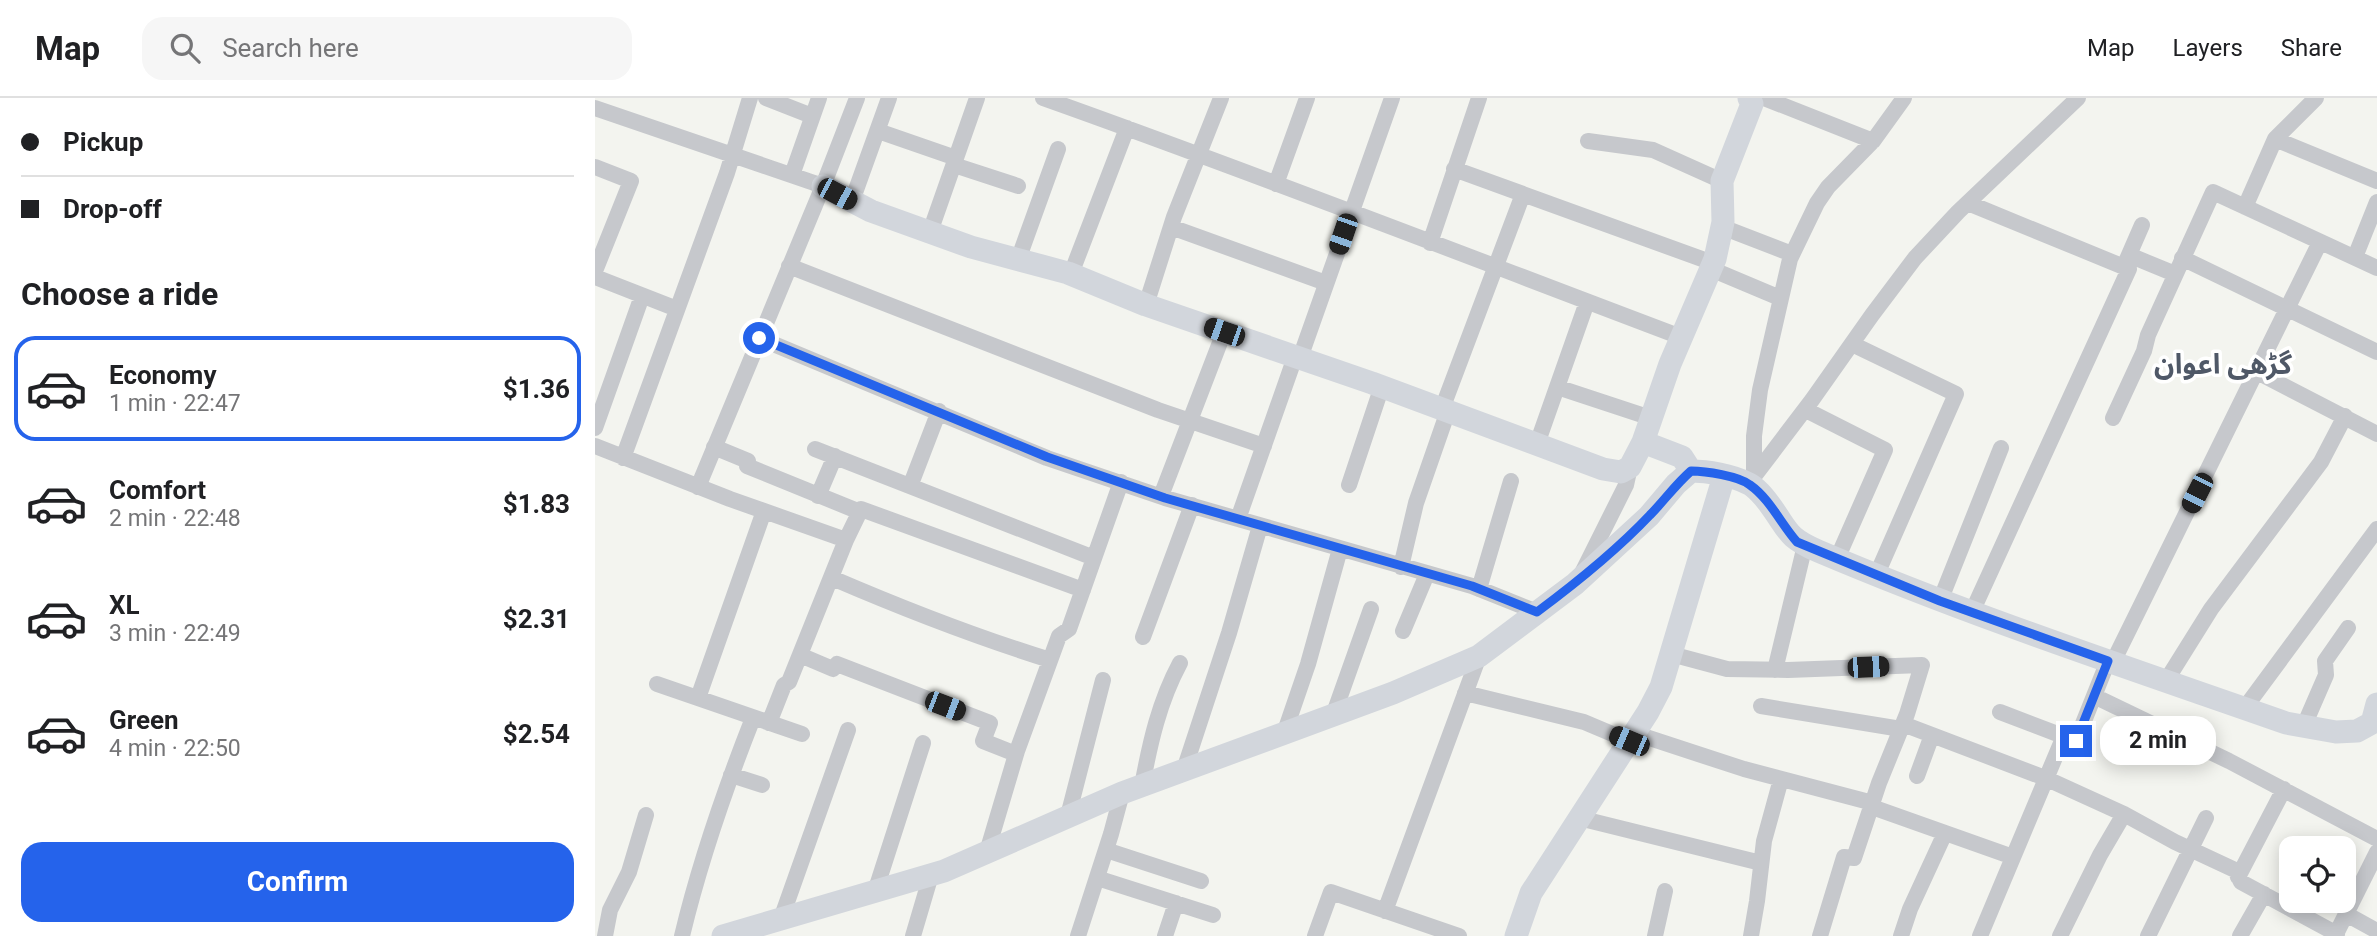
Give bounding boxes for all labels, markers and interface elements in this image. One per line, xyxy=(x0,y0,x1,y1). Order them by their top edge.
search box xyxy=(142,17,632,80)
text: Map xyxy=(35,29,100,68)
icon: search xyxy=(166,29,204,67)
text: Search here xyxy=(222,33,359,63)
text: Map xyxy=(2087,34,2135,62)
text: Layers xyxy=(2173,34,2243,62)
text: Share xyxy=(2281,34,2342,62)
text: Pickup xyxy=(63,127,143,157)
car xyxy=(814,175,861,213)
text: Drop-off xyxy=(63,194,162,224)
car xyxy=(1327,211,1360,257)
text: Choose a ride xyxy=(21,275,218,313)
car xyxy=(1201,315,1248,349)
route start xyxy=(743,322,775,354)
district label: گڑھی اعوان xyxy=(2154,348,2292,381)
icon: car xyxy=(25,357,88,420)
text: Economy xyxy=(109,360,216,390)
text: $1.36 xyxy=(503,374,570,404)
text: 1 min · 22:47 xyxy=(109,390,241,417)
car xyxy=(2179,470,2216,516)
icon: car xyxy=(25,472,88,535)
text: Comfort xyxy=(109,475,206,505)
text: $1.83 xyxy=(503,489,570,519)
text: 2 min · 22:48 xyxy=(109,505,241,532)
icon: car xyxy=(25,587,88,650)
text: XL xyxy=(109,590,140,620)
text: $2.31 xyxy=(503,604,570,634)
text: 3 min · 22:49 xyxy=(109,620,241,647)
car xyxy=(1847,656,1890,678)
car xyxy=(922,689,969,723)
icon: car xyxy=(25,702,88,765)
text: Green xyxy=(109,705,179,735)
callout: 2 min xyxy=(2101,716,2216,766)
text: $2.54 xyxy=(503,719,570,749)
car xyxy=(1606,723,1653,759)
route end xyxy=(2060,725,2092,757)
text: 2 min xyxy=(2129,727,2187,754)
text: 4 min · 22:50 xyxy=(109,735,241,762)
map controls xyxy=(2279,836,2356,913)
button: locate xyxy=(2279,836,2356,913)
button: Confirm xyxy=(21,842,574,922)

